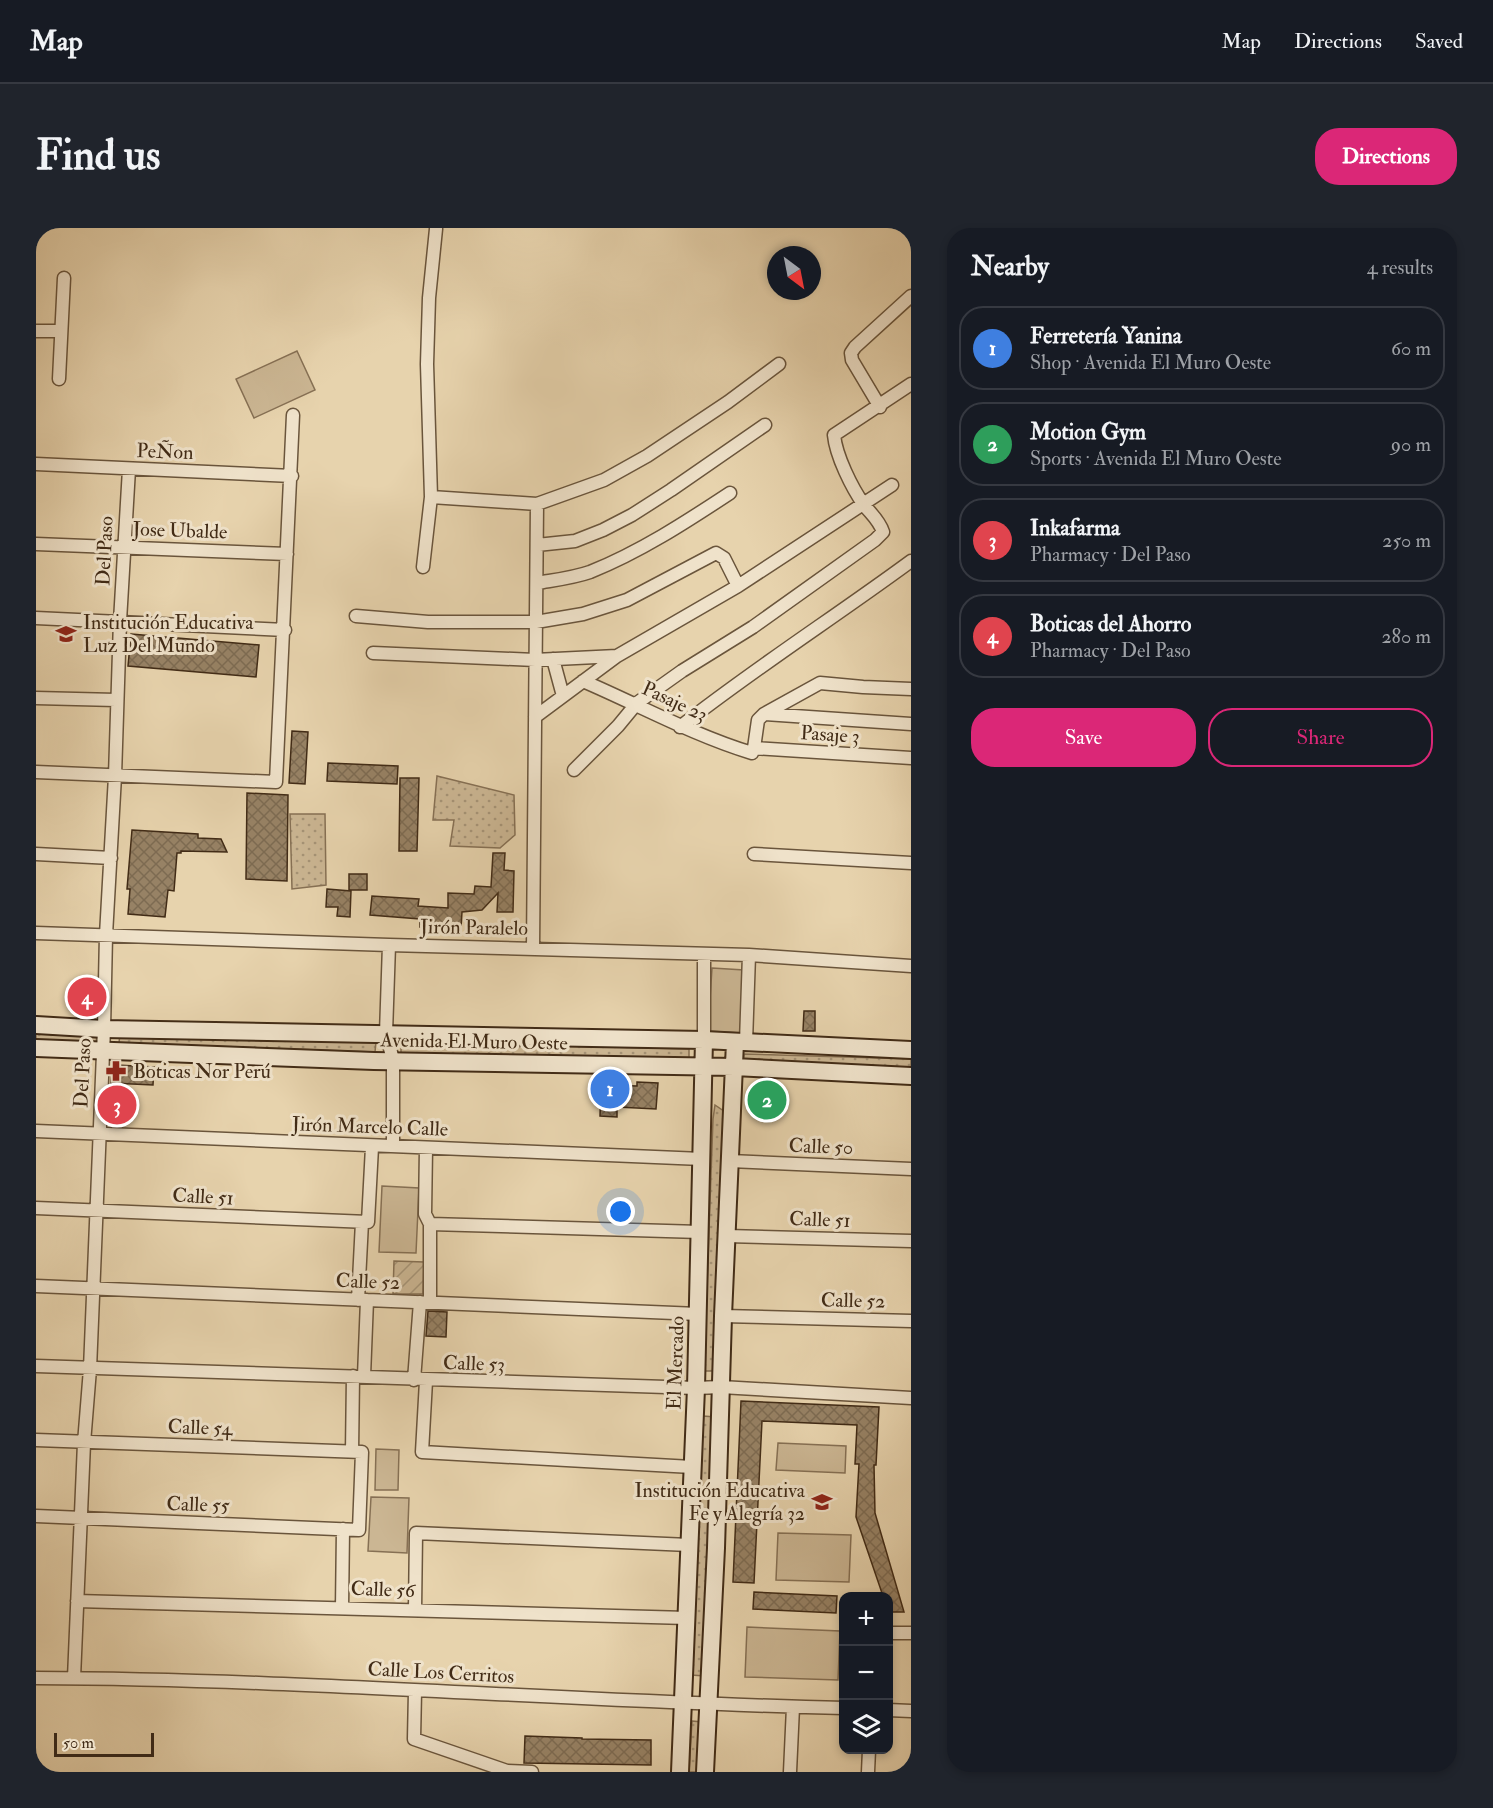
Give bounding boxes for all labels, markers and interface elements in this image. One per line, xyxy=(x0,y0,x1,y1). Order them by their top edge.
text: Map xyxy=(30,24,83,59)
text: Map xyxy=(1221,28,1261,55)
text: Directions xyxy=(1294,28,1382,55)
text: Saved xyxy=(1415,28,1463,55)
button: Directions xyxy=(1315,128,1457,185)
text: Find us xyxy=(36,130,160,182)
north arrow xyxy=(767,246,821,300)
text: Nearby xyxy=(971,251,1049,283)
text: 4 results xyxy=(1367,255,1433,280)
text: Ferretería Yanina xyxy=(1030,322,1182,350)
text: 1 xyxy=(989,336,996,361)
text: 60 m xyxy=(1391,336,1431,361)
text: Shop · Avenida El Muro Oeste xyxy=(1030,350,1271,375)
text: Motion Gym xyxy=(1030,418,1146,446)
text: 2 xyxy=(987,432,998,457)
text: 90 m xyxy=(1391,432,1431,457)
street label: PeÑon xyxy=(136,437,194,465)
text: Sports · Avenida El Muro Oeste xyxy=(1030,446,1282,471)
text: Inkafarma xyxy=(1030,514,1120,542)
street label: Del Paso xyxy=(90,515,119,587)
street label: Jose Ubalde xyxy=(131,516,228,545)
text: 3 xyxy=(989,528,996,553)
text: 250 m xyxy=(1382,528,1431,553)
text: Pharmacy · Del Paso xyxy=(1030,542,1191,567)
place label: Institución Educativa Luz Del Mundo xyxy=(83,610,254,658)
text: Boticas del Ahorro xyxy=(1030,610,1191,638)
school or university icon: Institución Educativa Luz Del Mundo xyxy=(54,622,78,646)
text: 4 xyxy=(987,624,998,649)
text: 280 m xyxy=(1381,624,1431,649)
text: Pharmacy · Del Paso xyxy=(1030,638,1191,663)
street label: Pasaje 23 xyxy=(638,675,712,727)
button: Save xyxy=(971,708,1196,767)
button: Share xyxy=(1208,708,1433,767)
street label: Pasaje 3 xyxy=(799,720,860,749)
street label: Jirón Paralelo xyxy=(419,914,528,941)
pin: 4 xyxy=(68,974,106,1020)
street label: Avenida El Muro Oeste xyxy=(379,1027,568,1056)
street label: Del Paso xyxy=(68,1037,97,1109)
pharmacy icon: Boticas Nor Perú xyxy=(104,1059,128,1083)
place label: Boticas Nor Perú xyxy=(133,1059,271,1084)
pin: 1 xyxy=(590,1066,630,1112)
pin: 2 xyxy=(748,1078,786,1122)
pin: 3 xyxy=(98,1082,136,1128)
street label: Jirón Marcelo Calle xyxy=(290,1111,449,1142)
street label: Calle 50 xyxy=(788,1133,854,1160)
street label: Calle 51 xyxy=(172,1182,234,1211)
your location xyxy=(606,1197,635,1226)
street label: Calle 51 xyxy=(789,1206,851,1233)
street label: Calle 52 xyxy=(335,1268,401,1295)
street label: Calle 52 xyxy=(821,1287,885,1314)
street label: El Mercado xyxy=(661,1315,690,1411)
street label: Calle 53 xyxy=(443,1350,505,1377)
street label: Calle 54 xyxy=(167,1414,234,1441)
place label: Institución Educativa Fe y Alegría 32 xyxy=(634,1478,806,1526)
school or university icon: Institución Educativa Fe y Alegría 32 xyxy=(810,1490,834,1514)
street label: Calle 55 xyxy=(166,1491,230,1518)
street label: Calle 56 xyxy=(350,1576,416,1603)
map controls xyxy=(839,1592,893,1754)
button: + xyxy=(839,1592,893,1646)
button: − xyxy=(839,1646,893,1700)
street label: Calle Los Cerritos xyxy=(367,1656,515,1689)
button: layers xyxy=(839,1700,893,1754)
scale bar xyxy=(54,1730,154,1758)
text: 50 m xyxy=(63,1733,94,1753)

